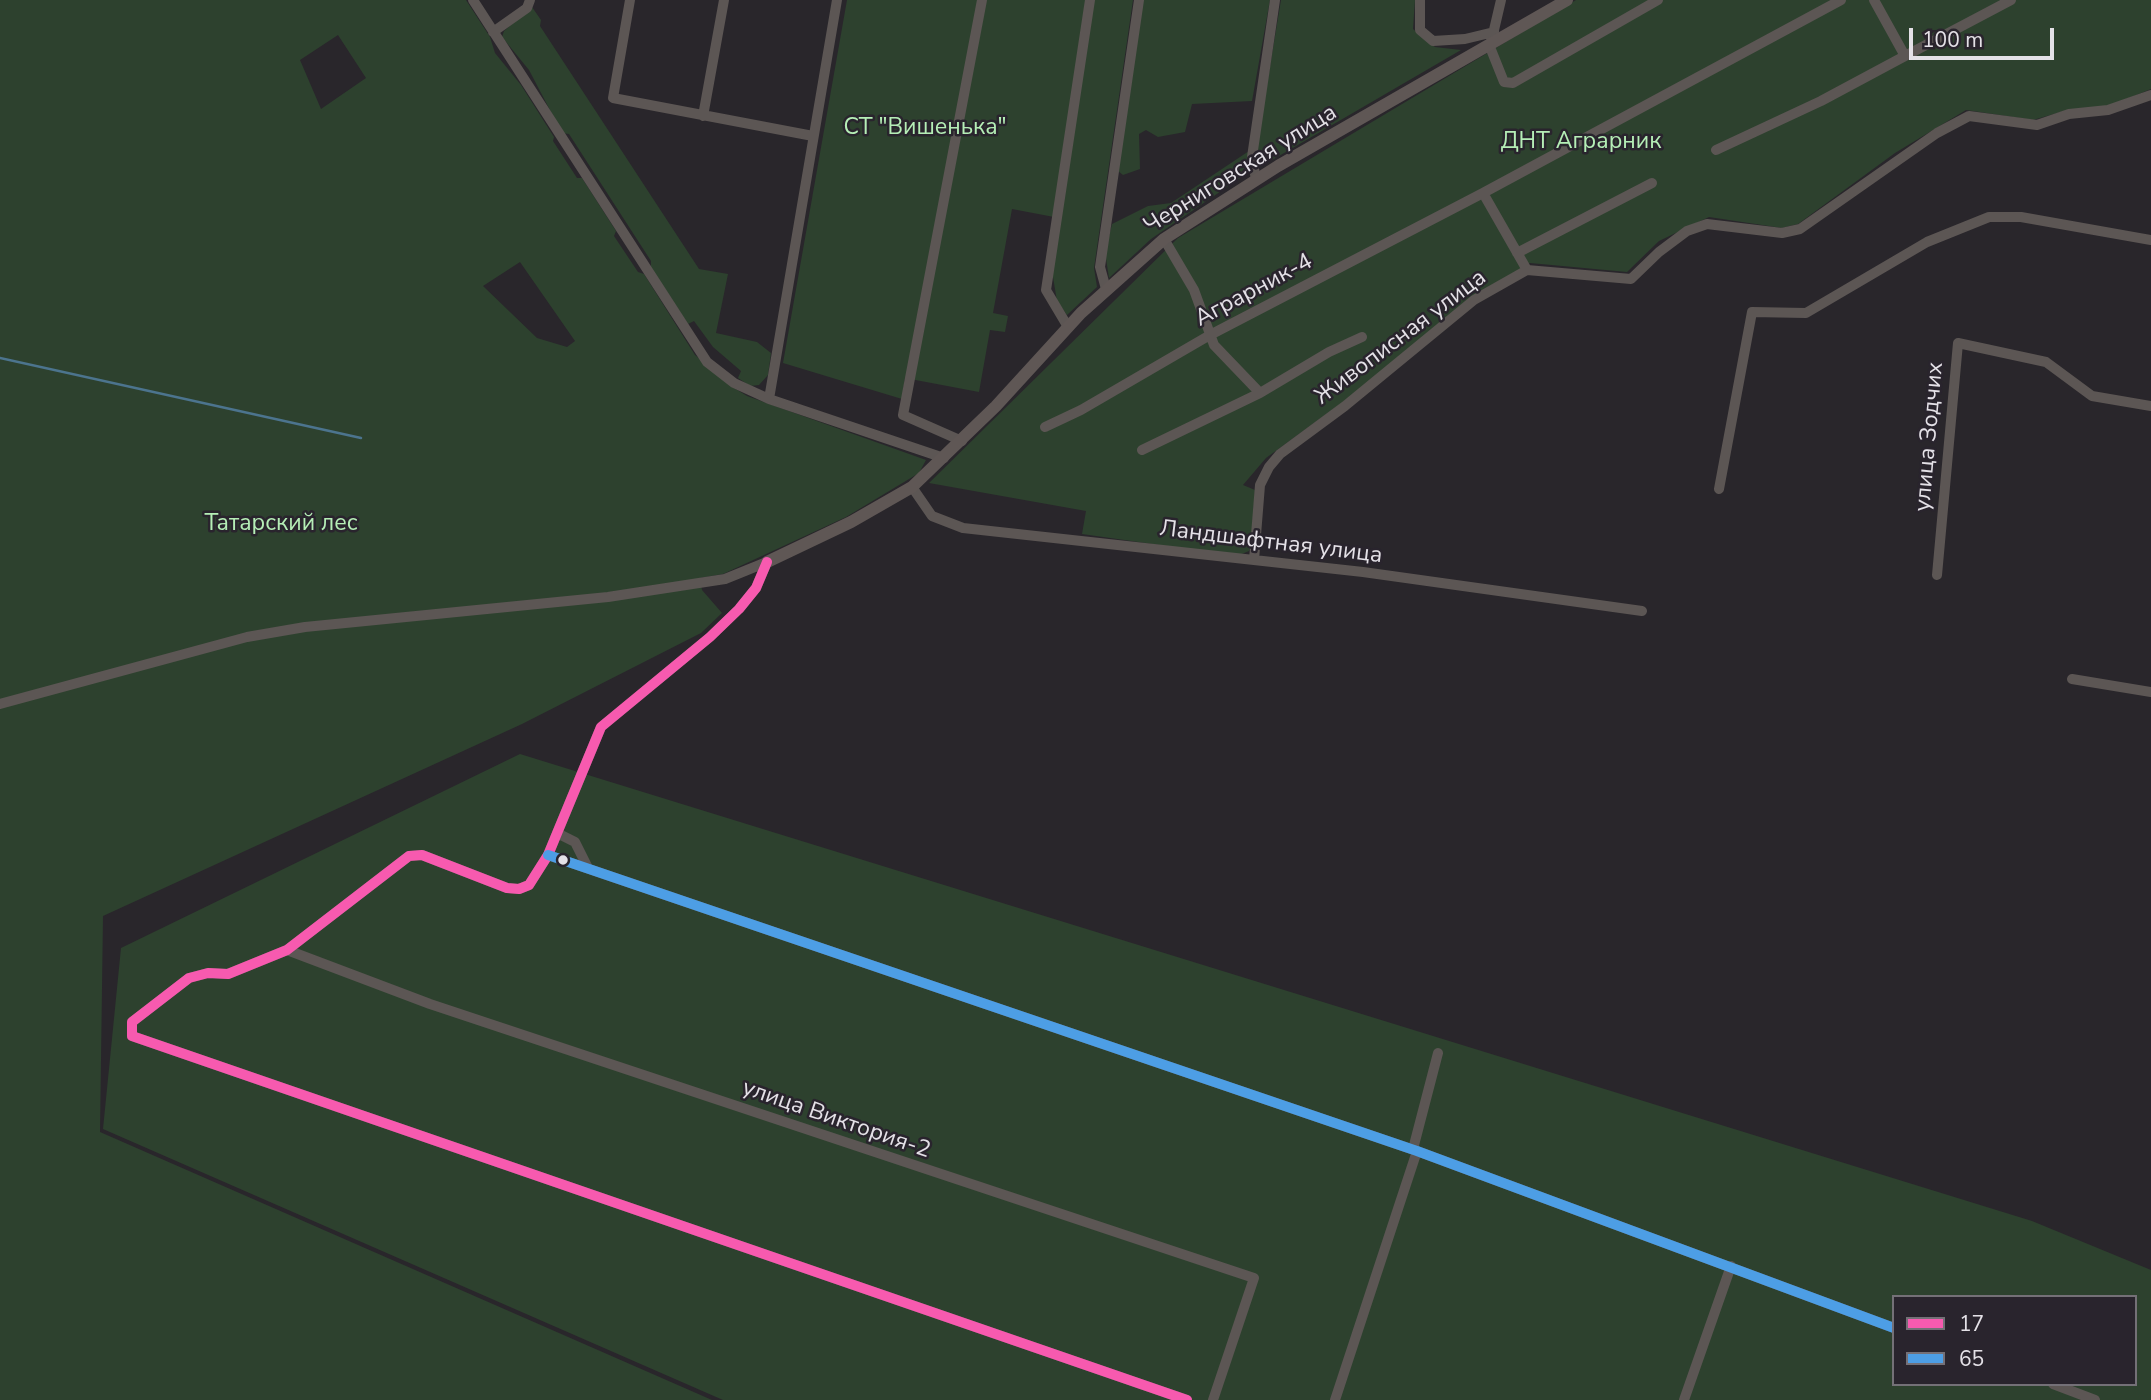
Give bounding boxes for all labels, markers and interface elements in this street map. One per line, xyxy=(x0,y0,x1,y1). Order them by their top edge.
scale bar xyxy=(1913,14,2058,58)
text: 100 m xyxy=(1922,26,1983,54)
street label: Черниговская улица xyxy=(1140,99,1342,241)
park label: СТ "Вишенька" xyxy=(843,114,1007,142)
park label: ДНТ Аграрник xyxy=(1501,128,1661,156)
street label: Аграрник-4 xyxy=(1191,249,1317,333)
street label: Живописная улица xyxy=(1310,265,1492,411)
street label: улица Зодчих xyxy=(1910,361,1950,513)
park label: Татарский лес xyxy=(204,510,358,538)
street label: Ландшафтная улица xyxy=(1158,516,1384,570)
unlabelled marker xyxy=(556,853,570,867)
street label: улица Виктория-2 xyxy=(738,1075,934,1165)
legend xyxy=(1892,1295,2137,1386)
text: 17 xyxy=(1959,1310,1984,1338)
text: 65 xyxy=(1959,1345,1984,1373)

